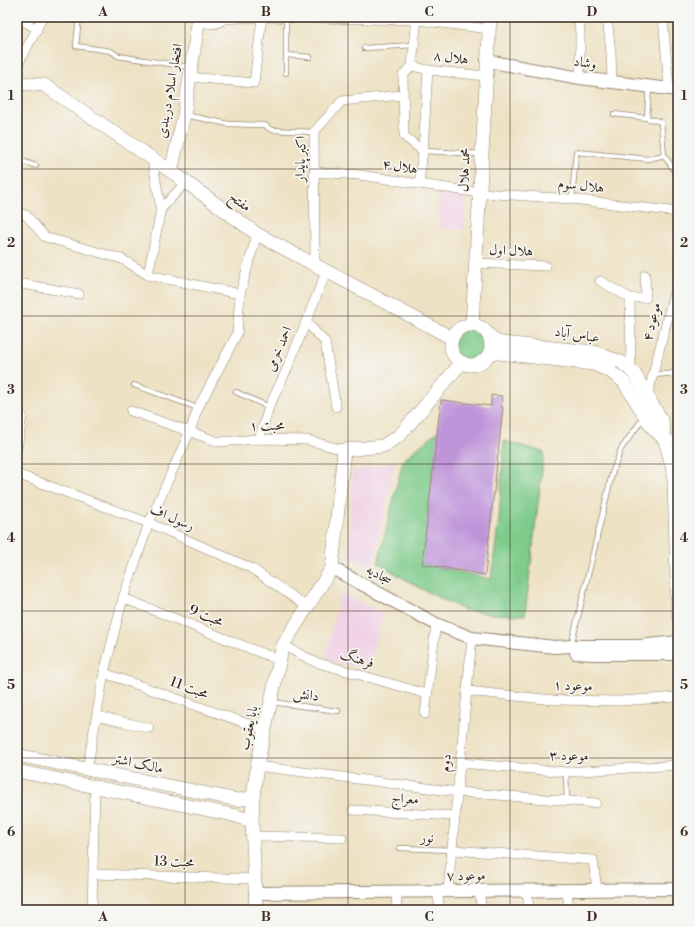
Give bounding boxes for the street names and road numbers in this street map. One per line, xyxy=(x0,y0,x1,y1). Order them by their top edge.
street label: افتخار اسلام دربندی xyxy=(153,42,190,140)
street label: هلال ۸ xyxy=(432,47,470,69)
street label: وشاد xyxy=(572,52,598,74)
street label: اکبر پایدار xyxy=(291,135,312,185)
street label: محمد هلال xyxy=(455,147,475,193)
street label: هلال ۴ xyxy=(381,155,419,179)
street label: هلال سوم xyxy=(557,175,605,200)
street label: مفتح xyxy=(224,188,255,218)
street label: هلال اول xyxy=(488,241,534,261)
street label: موعود ۴ xyxy=(639,301,665,343)
street label: عباس آباد xyxy=(553,323,601,347)
street label: احمد خرمی xyxy=(262,324,296,374)
street label: محبت ۱ xyxy=(249,417,285,435)
street label: رسول اف xyxy=(147,501,197,535)
street label: سجادیه xyxy=(363,561,395,589)
street label: محبت 9 xyxy=(186,601,226,631)
street label: فرهنگ xyxy=(338,645,376,672)
street label: محبت 11 xyxy=(167,673,211,703)
street label: موعود ۱ xyxy=(553,676,593,696)
street label: دانش xyxy=(292,684,320,706)
street label: بابا یعقوب xyxy=(235,704,263,752)
street label: موعود ۳ xyxy=(549,747,589,765)
street label: مالک اشتر xyxy=(109,749,165,778)
street label: دوم xyxy=(436,753,459,773)
street label: معراج xyxy=(390,789,419,812)
street label: نور xyxy=(418,829,434,847)
street label: محبت 13 xyxy=(153,852,195,872)
street label: موعود ۷ xyxy=(446,867,486,885)

